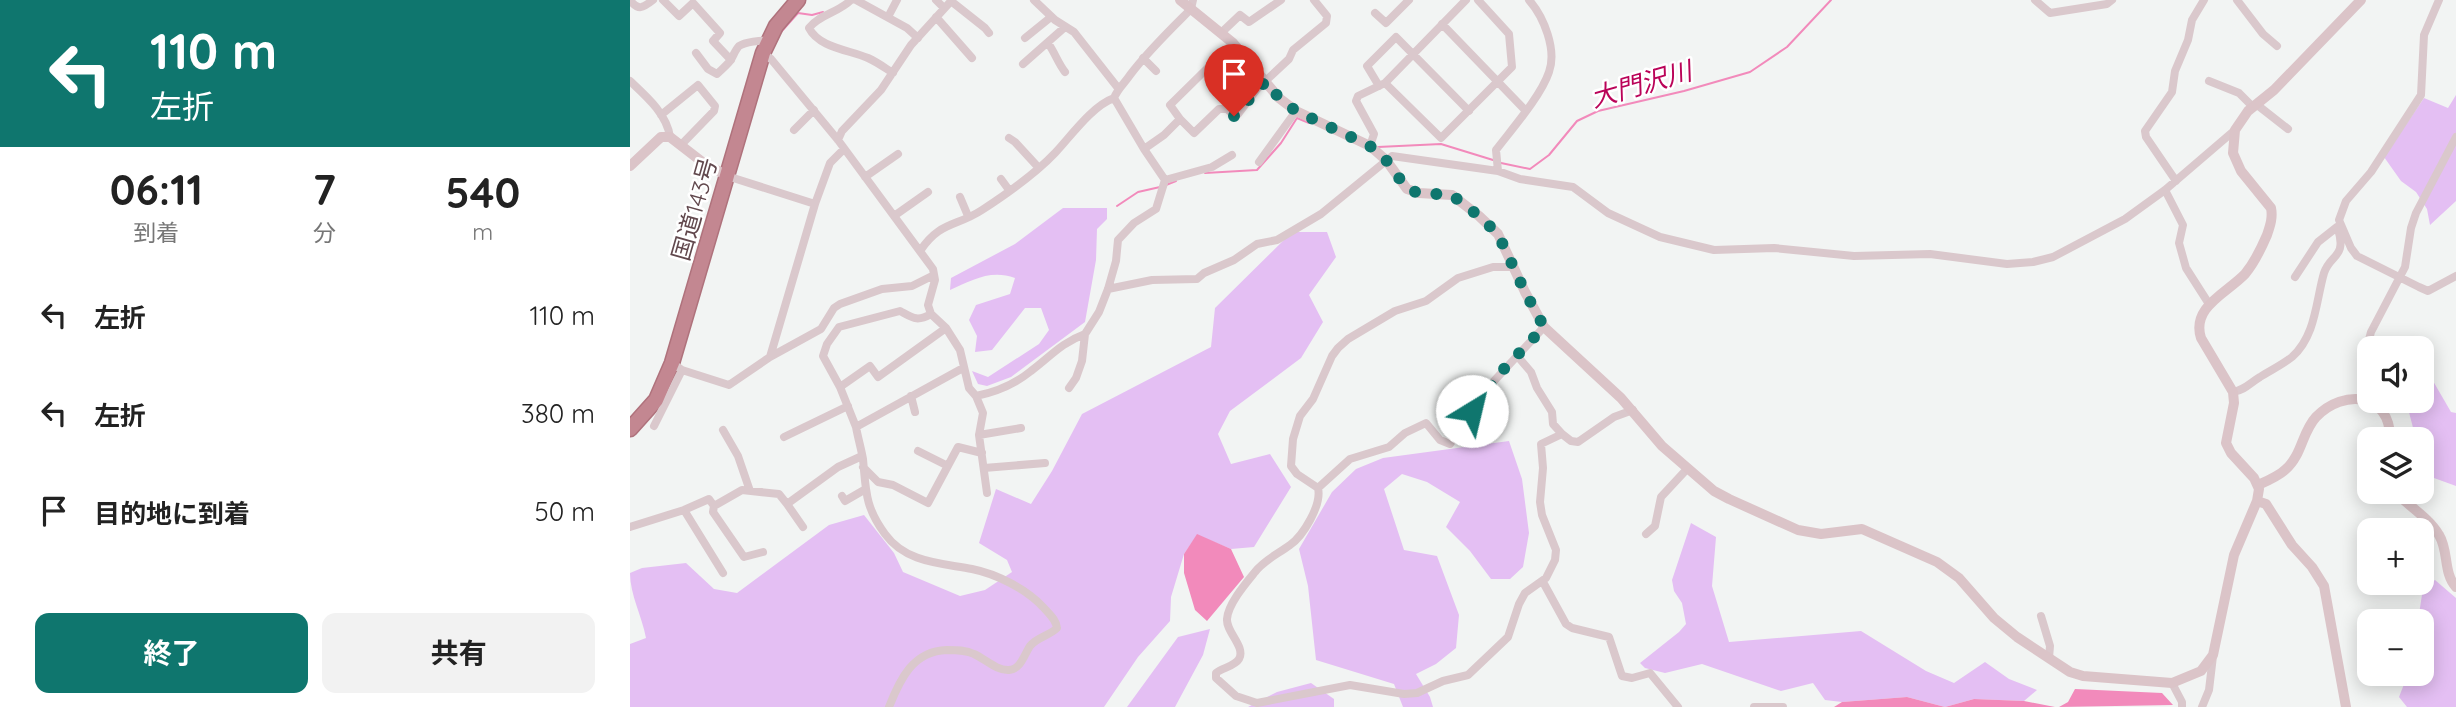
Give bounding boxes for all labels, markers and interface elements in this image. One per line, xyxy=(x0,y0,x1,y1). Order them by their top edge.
text: 110 m xyxy=(150,20,277,81)
icon: left xyxy=(35,28,126,119)
pin xyxy=(1204,44,1264,116)
water label: 大門沢川 xyxy=(1586,53,1698,114)
icon: arrive xyxy=(1215,55,1253,93)
text: 左折 xyxy=(150,86,214,126)
street label: 国道143号 xyxy=(665,154,723,264)
text: 06:11 xyxy=(110,163,203,216)
text: 7 xyxy=(313,163,336,216)
text: 540 xyxy=(446,166,520,219)
text: m xyxy=(472,217,493,246)
text: 到着 xyxy=(133,218,179,247)
text: 分 xyxy=(313,218,336,247)
icon: left xyxy=(35,296,73,334)
text: 110 m xyxy=(529,299,595,332)
text: 左折 xyxy=(94,301,146,334)
map controls xyxy=(2357,336,2434,686)
button: sound xyxy=(2357,336,2434,413)
position arrow xyxy=(1435,374,1509,448)
icon: left xyxy=(35,394,73,432)
text: 380 m xyxy=(521,397,595,430)
text: 左折 xyxy=(94,399,146,432)
button: layers xyxy=(2357,427,2434,504)
icon: arrive xyxy=(35,492,73,530)
text: 50 m xyxy=(535,495,595,528)
text: 目的地に到着 xyxy=(94,497,250,530)
button: + xyxy=(2357,518,2434,595)
button: − xyxy=(2357,609,2434,686)
button: 終了 xyxy=(35,613,308,693)
button: 共有 xyxy=(322,613,595,693)

